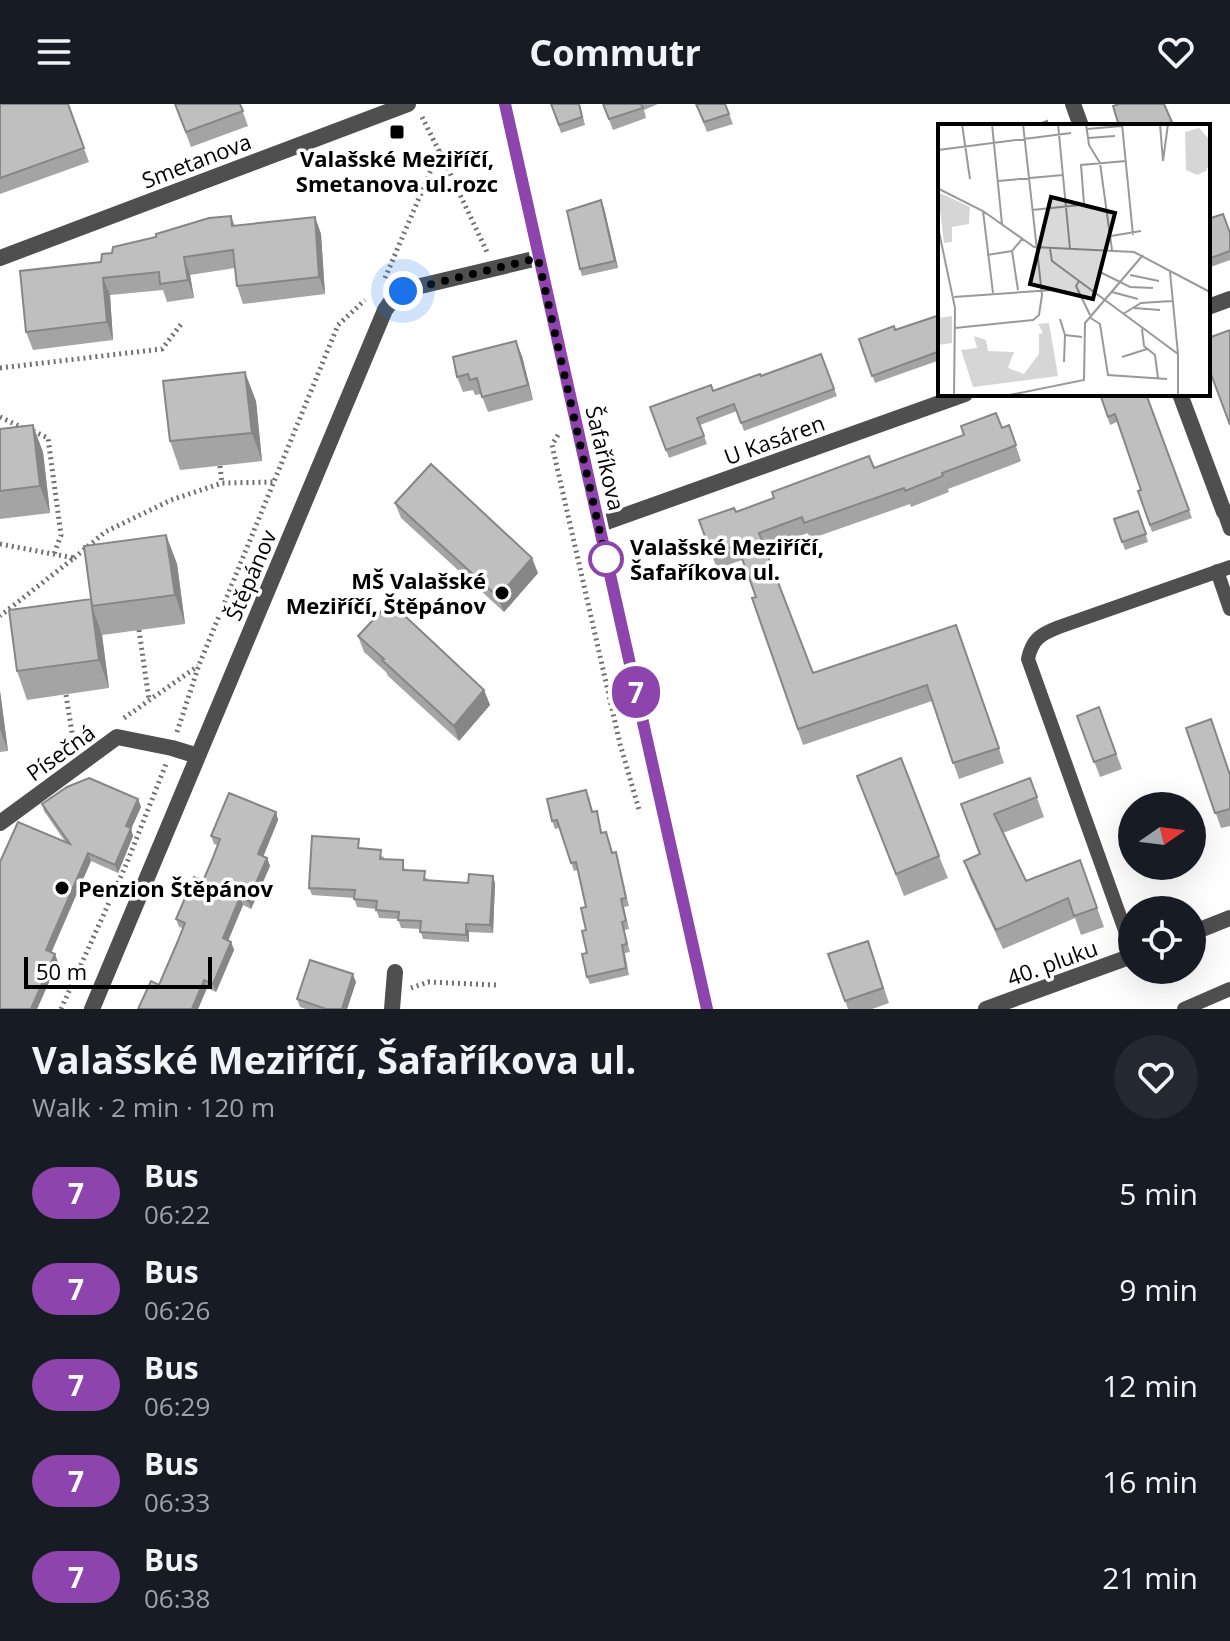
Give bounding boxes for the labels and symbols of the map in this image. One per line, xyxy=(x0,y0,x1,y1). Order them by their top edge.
marker: Valašské Meziříčí, Smetanova ul.rozc xyxy=(388,123,406,141)
inset map xyxy=(938,124,1210,396)
street label: Smetanova xyxy=(137,125,255,195)
place label: Valašské Meziříčí, Smetanova ul.rozc xyxy=(296,143,498,198)
your location xyxy=(383,271,423,311)
street label: Šafaříkova xyxy=(579,403,633,513)
street label: U Kasáren xyxy=(720,407,828,471)
street label: Štěpánov xyxy=(218,525,282,625)
place label: Valašské Meziříčí, Šafaříkova ul. xyxy=(630,531,824,586)
marker: Valašské Meziříčí, Šafaříkova ul. xyxy=(589,542,623,576)
place label: MŠ Valašské Meziříčí, Štěpánov xyxy=(286,565,486,620)
marker: MŠ Valašské Meziříčí, Štěpánov xyxy=(493,584,511,602)
line badge: 7 xyxy=(610,666,662,718)
street label: Písečná xyxy=(20,717,100,787)
north arrow xyxy=(1118,792,1206,880)
place label: Penzion Štěpánov xyxy=(78,873,273,903)
marker: Penzion Štěpánov xyxy=(53,879,71,897)
street label: 40. pluku xyxy=(1003,932,1101,992)
scale bar xyxy=(24,953,212,989)

